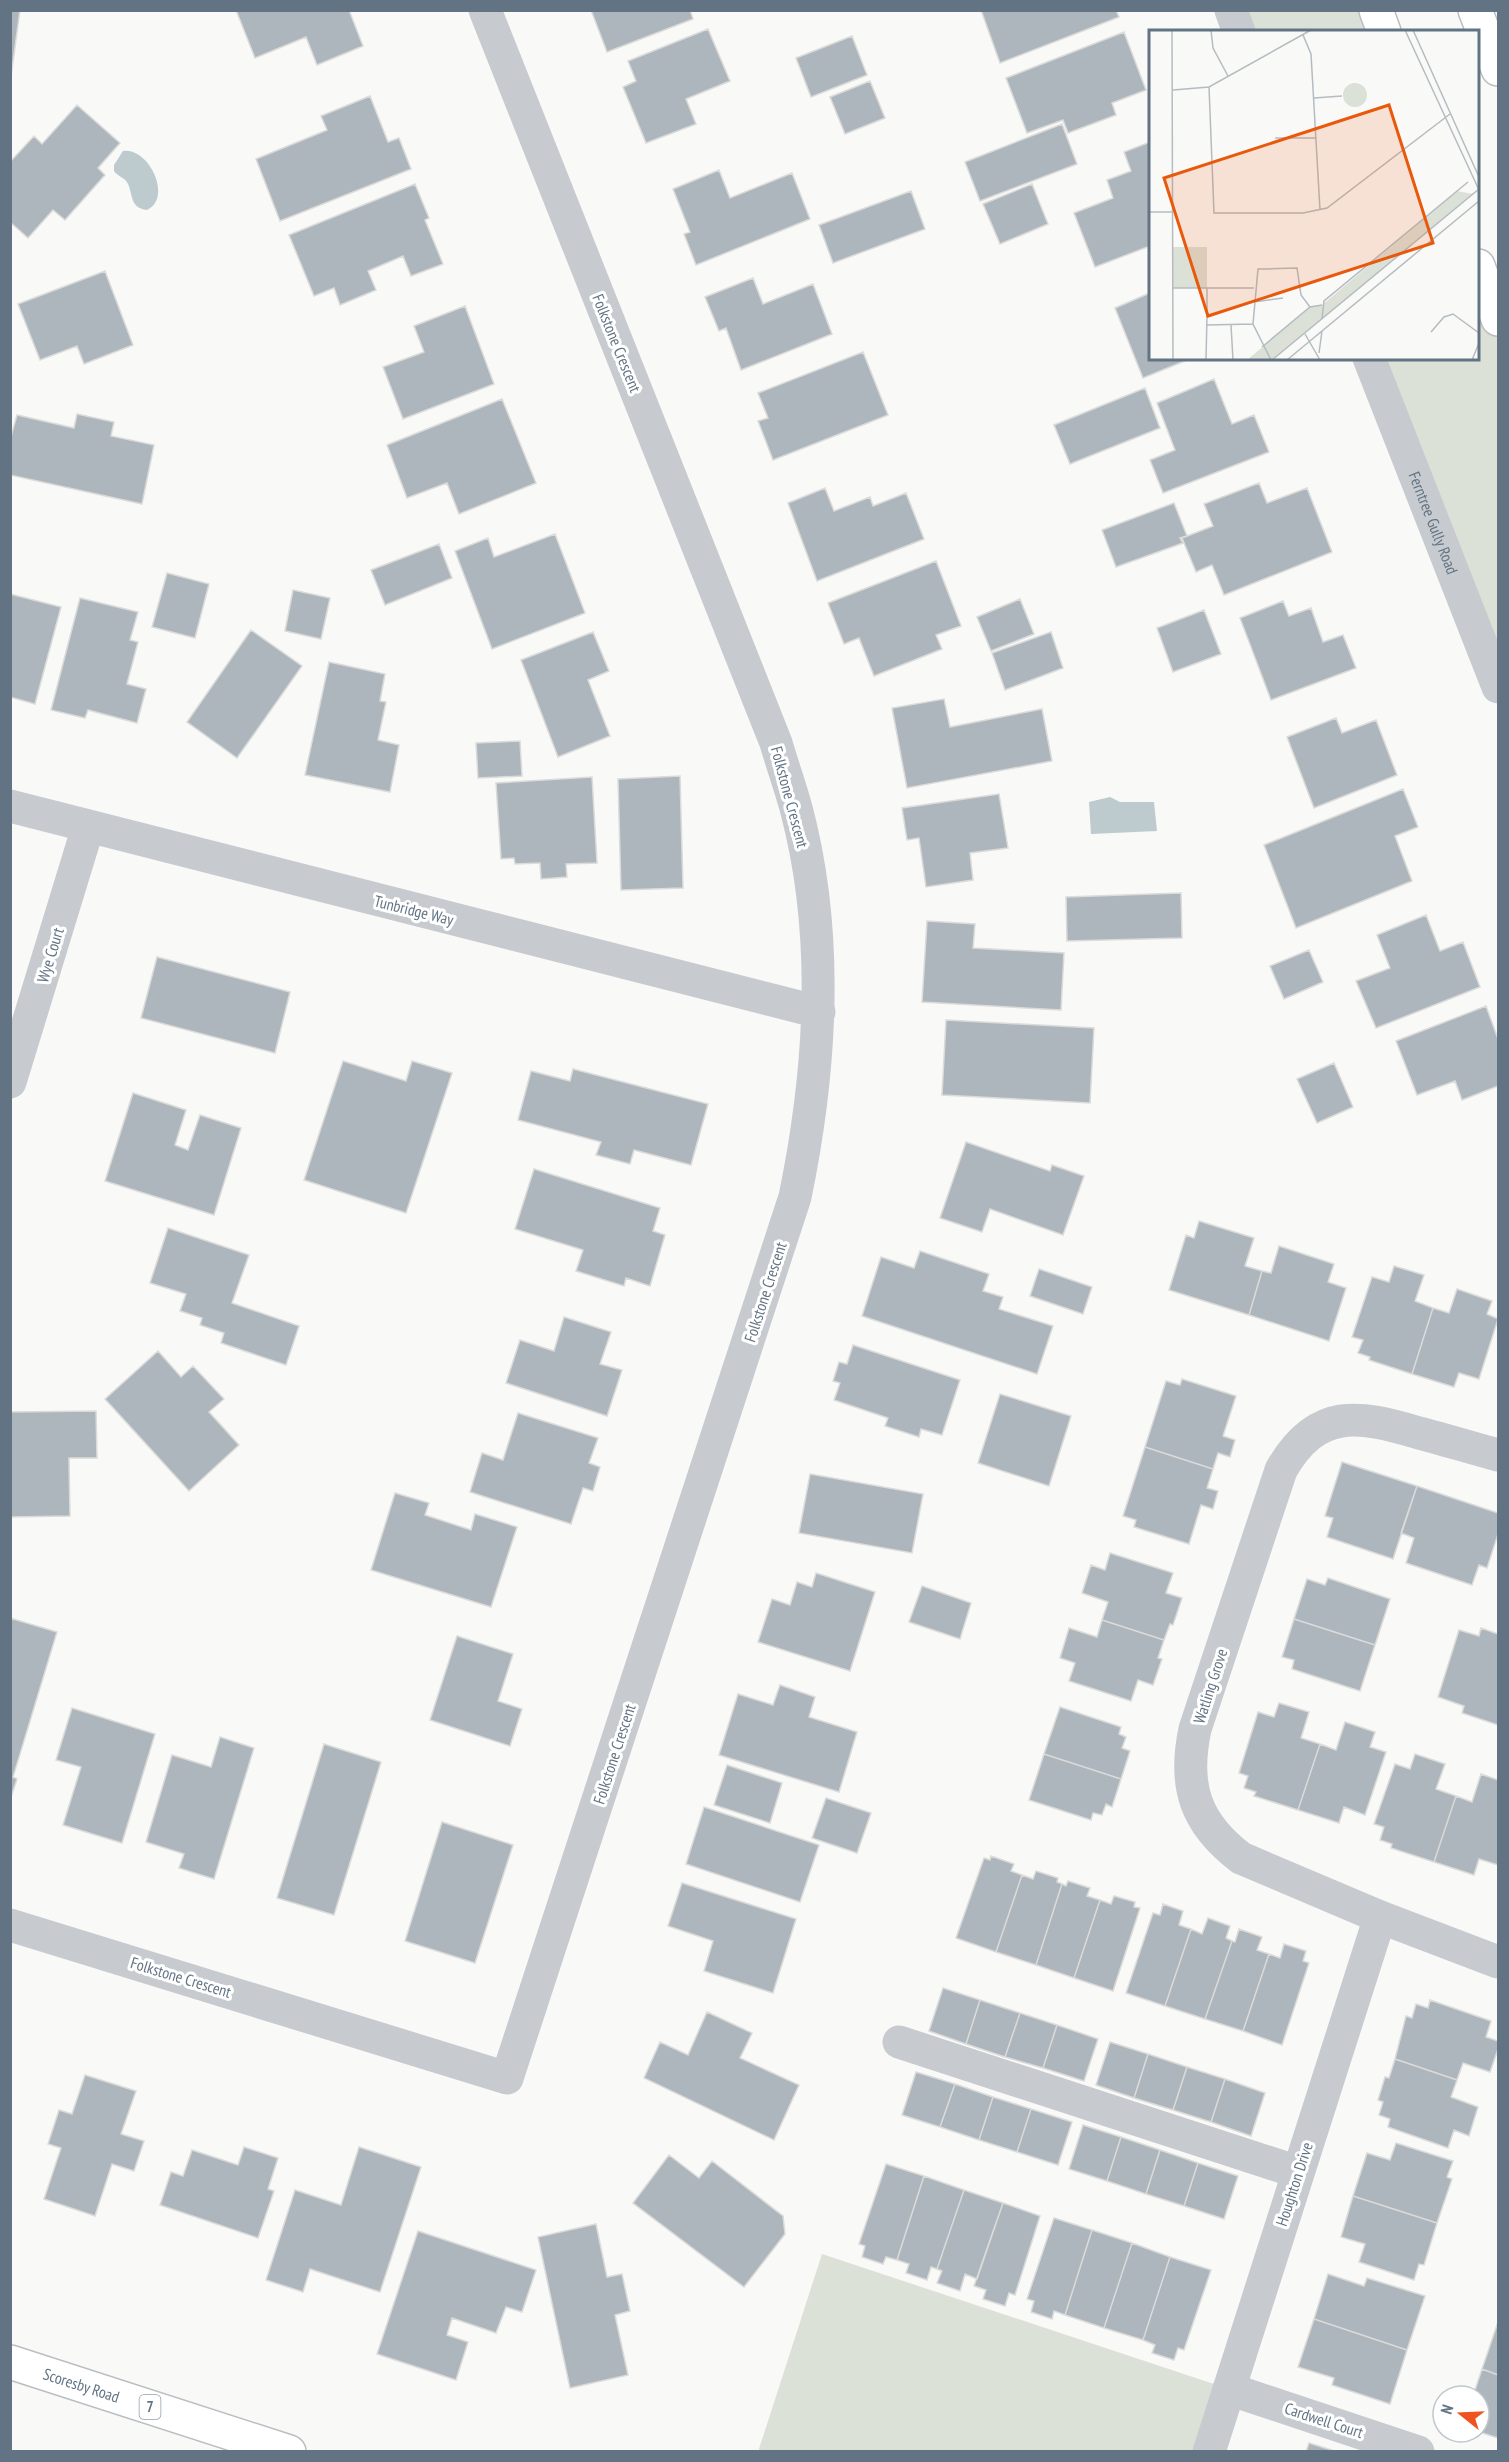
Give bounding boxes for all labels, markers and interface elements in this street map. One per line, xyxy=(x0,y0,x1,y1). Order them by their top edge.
inset map xyxy=(1149,30,1479,360)
street label: Folkstone Crescent xyxy=(588,291,646,396)
street label: Ferntree Gully Road xyxy=(1404,469,1463,577)
street label: Folkstone Crescent xyxy=(767,744,813,850)
street label: Tunbridge Way xyxy=(372,891,456,929)
street label: Wye Court xyxy=(32,924,68,985)
street label: Folkstone Crescent xyxy=(739,1239,791,1345)
street label: Watling Grove xyxy=(1189,1646,1231,1726)
street label: Folkstone Crescent xyxy=(588,1701,640,1807)
street label: Folkstone Crescent xyxy=(128,1952,234,2002)
street label: Houghton Drive xyxy=(1271,2140,1317,2228)
street label: Scoresby Road xyxy=(41,2363,122,2407)
north arrow xyxy=(1431,2384,1491,2444)
road number: 7 xyxy=(140,2395,160,2419)
street label: Cardwell Court xyxy=(1282,2398,1366,2442)
text: N xyxy=(1436,2402,1458,2417)

